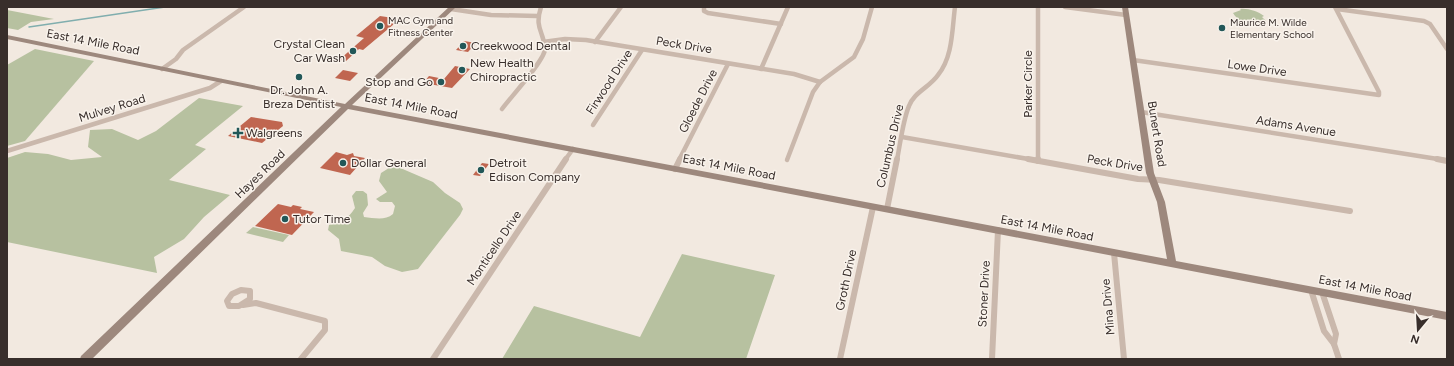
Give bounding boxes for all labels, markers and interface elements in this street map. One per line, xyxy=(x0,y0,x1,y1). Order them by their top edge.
place label: MAC Gym and Fitness Center xyxy=(388,14,454,39)
place label: Maurice M. Wilde Elementary School xyxy=(1230,16,1314,41)
marker: MAC Gym and Fitness Center xyxy=(375,21,385,31)
marker: Maurice M. Wilde Elementary School xyxy=(1217,23,1227,33)
street label: East 14 Mile Road xyxy=(45,26,141,58)
street label: Peck Drive xyxy=(655,34,713,56)
place label: Crystal Clean Car Wash xyxy=(273,37,345,65)
place label: Creekwood Dental xyxy=(471,39,571,53)
marker: Creekwood Dental xyxy=(458,41,468,51)
marker: Crystal Clean Car Wash xyxy=(348,46,358,56)
street label: Firwood Drive xyxy=(583,47,635,117)
street label: Parker Circle xyxy=(1021,50,1035,118)
place label: New Health Chiropractic xyxy=(470,56,537,84)
street label: Lowe Drive xyxy=(1227,57,1288,79)
marker: New Health Chiropractic xyxy=(457,65,467,75)
street label: Gloede Drive xyxy=(676,66,720,135)
marker: Dr. John A. Breza Dentist xyxy=(294,72,304,82)
place label: Stop and Go xyxy=(365,75,433,89)
marker: Stop and Go xyxy=(436,77,446,87)
place label: Dr. John A. Breza Dentist xyxy=(263,83,335,111)
street label: East 14 Mile Road xyxy=(363,90,459,122)
street label: Mulvey Road xyxy=(77,91,147,125)
street label: Bunert Road xyxy=(1145,100,1169,168)
street label: Columbus Drive xyxy=(874,102,907,189)
street label: Adams Avenue xyxy=(1255,113,1337,139)
place label: Walgreens xyxy=(246,126,303,140)
marker: Walgreens xyxy=(233,128,243,138)
street label: Hayes Road xyxy=(232,147,288,201)
street label: East 14 Mile Road xyxy=(681,151,777,183)
street label: Peck Drive xyxy=(1086,152,1144,174)
place label: Dollar General xyxy=(351,156,426,170)
place label: Detroit Edison Company xyxy=(489,156,581,184)
marker: Dollar General xyxy=(338,158,348,168)
marker: Detroit Edison Company xyxy=(476,165,486,175)
street label: Monticello Drive xyxy=(464,208,524,288)
place label: Tutor Time xyxy=(293,212,351,226)
street label: East 14 Mile Road xyxy=(999,212,1095,244)
marker: Tutor Time xyxy=(280,214,290,224)
street label: Groth Drive xyxy=(833,248,859,312)
street label: Stoner Drive xyxy=(975,260,993,328)
street label: East 14 Mile Road xyxy=(1317,272,1413,304)
street label: Mina Drive xyxy=(1099,278,1117,336)
north arrow xyxy=(1398,310,1438,350)
text: N xyxy=(1409,332,1421,347)

